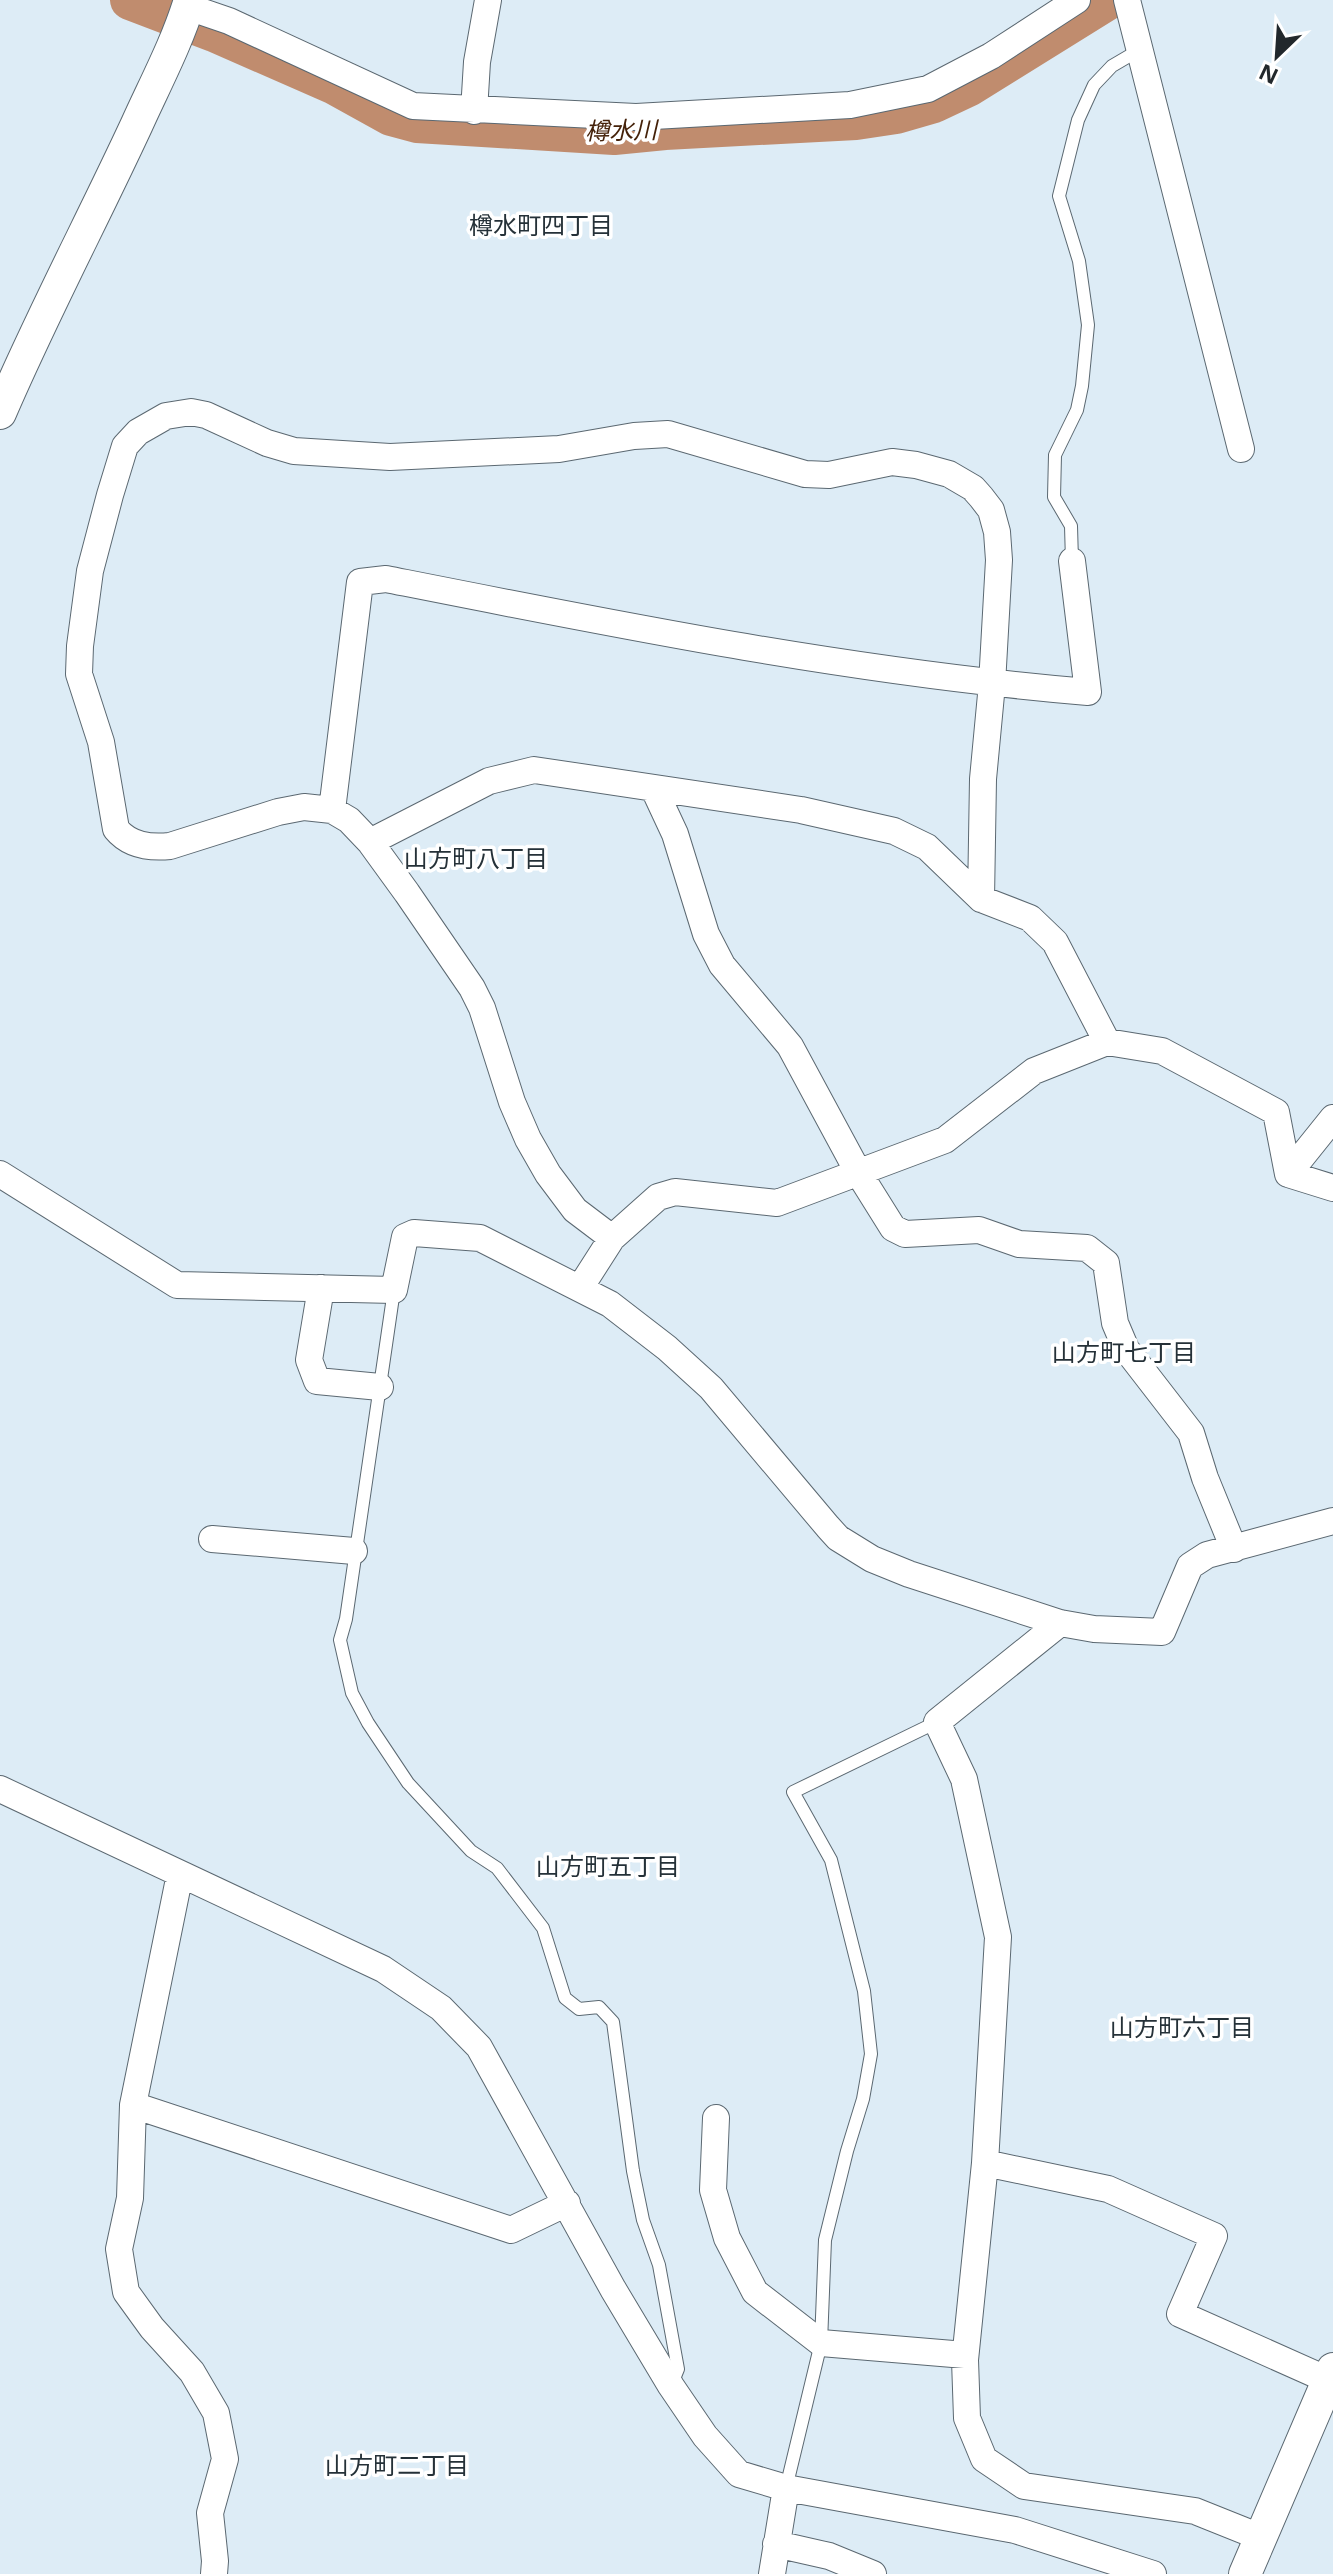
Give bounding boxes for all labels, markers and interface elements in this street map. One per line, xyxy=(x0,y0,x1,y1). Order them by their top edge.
north arrow xyxy=(1237,16,1317,96)
text: N xyxy=(1254,58,1283,92)
water label: 樽水川 xyxy=(585,112,660,147)
district label: 樽水町四丁目 xyxy=(469,208,613,241)
district label: 山方町八丁目 xyxy=(404,841,548,874)
district label: 山方町七丁目 xyxy=(1052,1335,1196,1368)
district label: 山方町五丁目 xyxy=(536,1849,680,1882)
district label: 山方町六丁目 xyxy=(1110,2010,1254,2043)
district label: 山方町二丁目 xyxy=(325,2448,469,2481)

